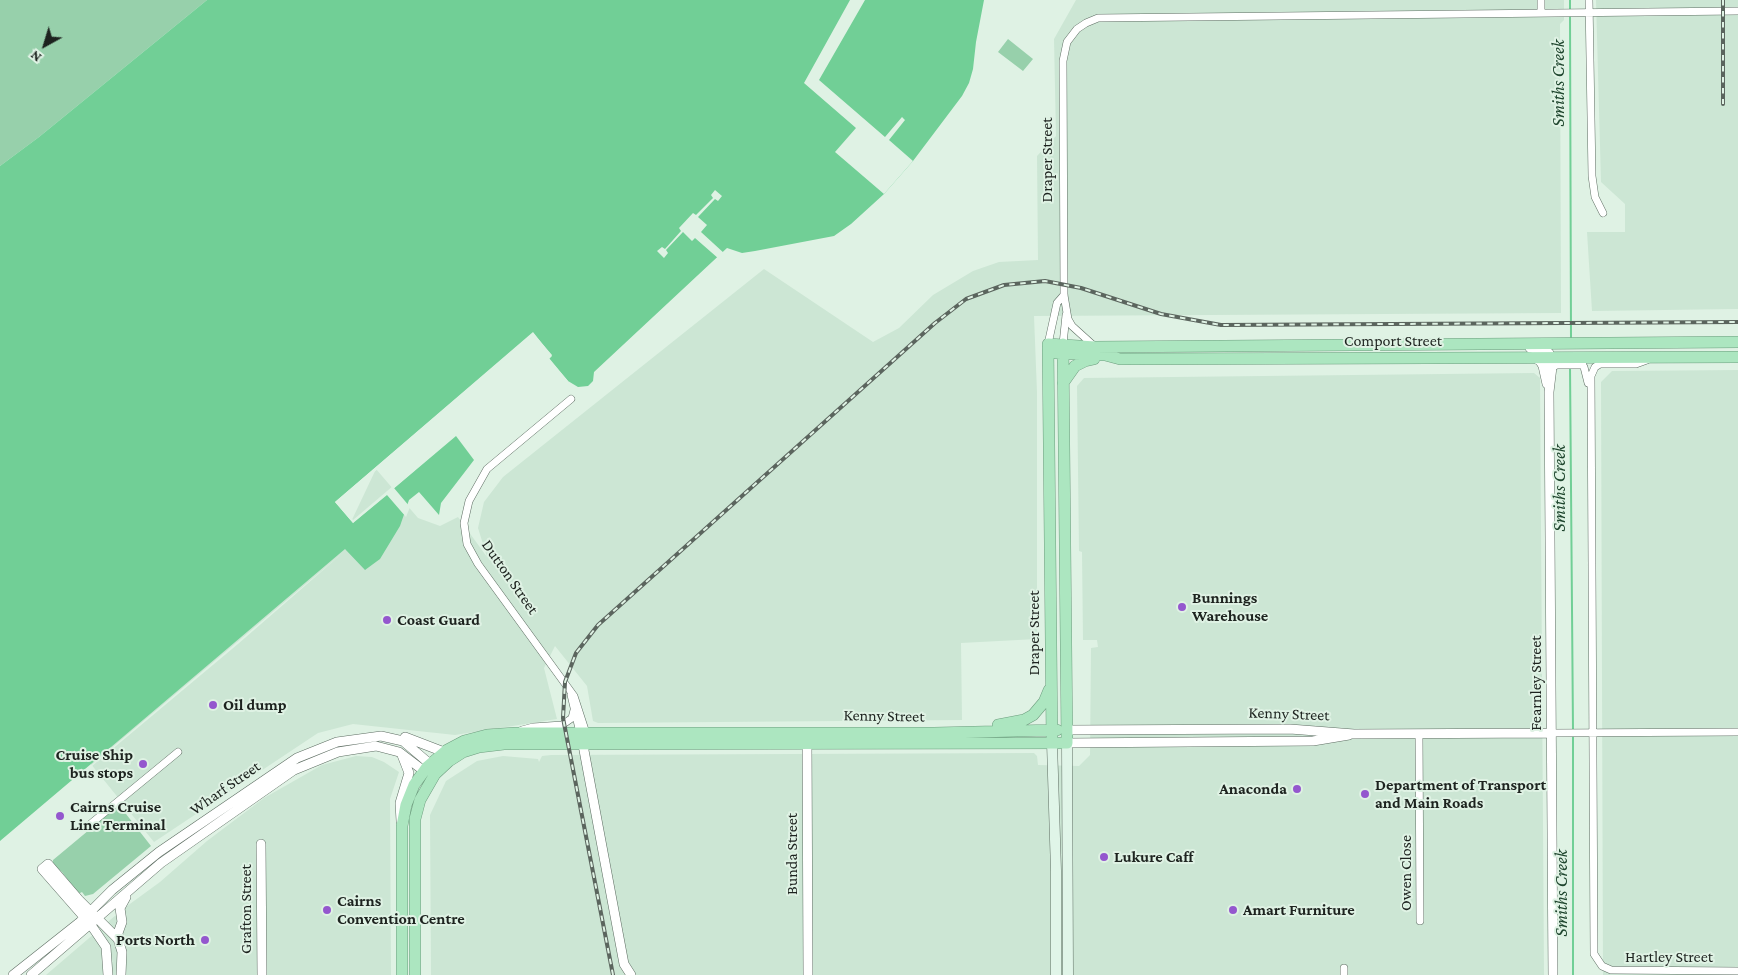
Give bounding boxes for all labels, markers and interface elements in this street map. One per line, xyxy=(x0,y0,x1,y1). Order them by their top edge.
north arrow xyxy=(20,20,70,70)
water label: Smiths Creek xyxy=(1547,39,1569,127)
text: N xyxy=(27,47,44,66)
street label: Draper Street xyxy=(1037,117,1057,203)
street label: Comport Street xyxy=(1344,331,1442,351)
water label: Smiths Creek xyxy=(1548,444,1570,532)
street label: Dutton Street xyxy=(477,536,543,618)
place label: Bunnings Warehouse xyxy=(1192,588,1268,626)
street label: Draper Street xyxy=(1024,590,1044,676)
marker: Bunnings Warehouse xyxy=(1176,601,1188,613)
place label: Coast Guard xyxy=(397,610,480,630)
marker: Coast Guard xyxy=(381,614,393,626)
street label: Fearnley Street xyxy=(1526,635,1546,731)
place label: Oil dump xyxy=(223,695,287,715)
marker: Oil dump xyxy=(207,699,219,711)
street label: Kenny Street xyxy=(1248,703,1330,725)
street label: Kenny Street xyxy=(843,706,925,726)
place label: Cruise Ship bus stops xyxy=(55,745,133,783)
street label: Wharf Street xyxy=(186,757,264,819)
marker: Cruise Ship bus stops xyxy=(137,758,149,770)
place label: Department of Transport and Main Roads xyxy=(1375,775,1546,813)
place label: Anaconda xyxy=(1219,779,1287,799)
marker: Anaconda xyxy=(1291,783,1303,795)
marker: Department of Transport and Main Roads xyxy=(1359,788,1371,800)
place label: Cairns Cruise Line Terminal xyxy=(70,797,166,835)
marker: Cairns Cruise Line Terminal xyxy=(54,810,66,822)
street label: Bunda Street xyxy=(782,813,802,895)
street label: Owen Close xyxy=(1396,835,1416,911)
place label: Lukure Caff xyxy=(1114,847,1193,867)
water label: Smiths Creek xyxy=(1550,849,1572,937)
marker: Lukure Caff xyxy=(1098,851,1110,863)
street label: Grafton Street xyxy=(236,864,256,954)
place label: Cairns Convention Centre xyxy=(337,891,465,929)
place label: Amart Furniture xyxy=(1243,900,1355,920)
marker: Cairns Convention Centre xyxy=(321,904,333,916)
marker: Amart Furniture xyxy=(1227,904,1239,916)
place label: Ports North xyxy=(116,930,195,950)
marker: Ports North xyxy=(199,934,211,946)
street label: Hartley Street xyxy=(1625,947,1713,967)

